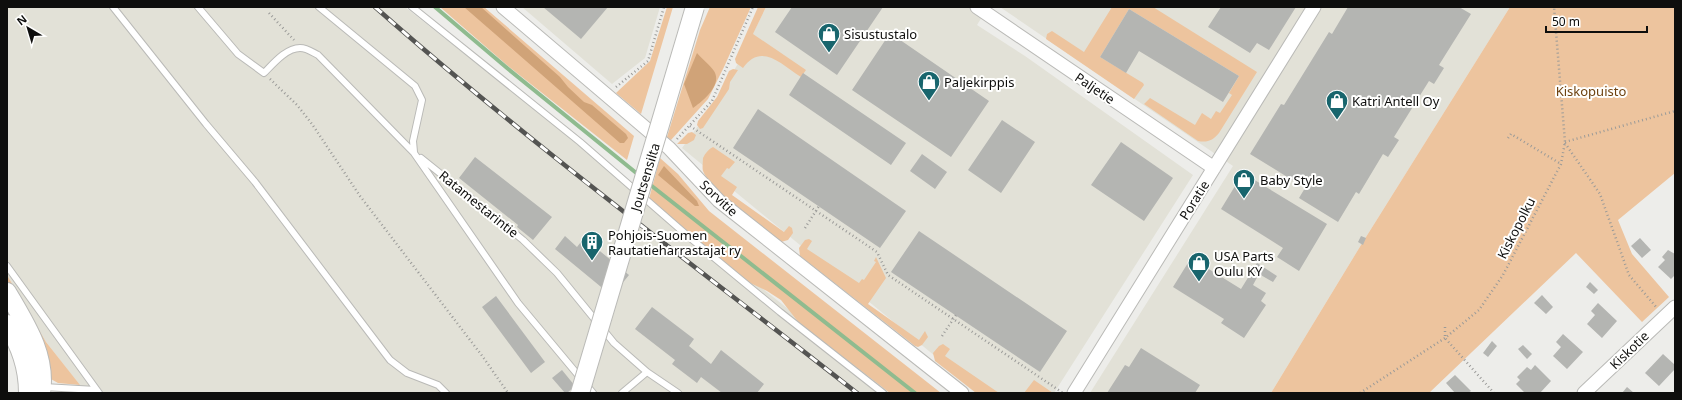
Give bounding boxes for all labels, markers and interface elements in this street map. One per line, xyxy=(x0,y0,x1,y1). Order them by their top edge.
north arrow xyxy=(8,8,48,48)
scale bar xyxy=(1546,8,1647,34)
text: N xyxy=(13,11,30,28)
text: 50 m xyxy=(1552,13,1580,30)
shop icon: Sisustustalo xyxy=(816,21,842,54)
place label: Sisustustalo xyxy=(844,25,917,43)
street label: Paljetie xyxy=(1071,68,1119,108)
shop icon: Paljekirppis xyxy=(916,69,942,102)
place label: Paljekirppis xyxy=(944,73,1014,91)
park label: Kiskopuisto xyxy=(1556,82,1626,100)
shop icon: Katri Antell Oy xyxy=(1324,88,1350,121)
place label: Katri Antell Oy xyxy=(1352,92,1440,110)
street label: Joutsensilta xyxy=(625,141,664,215)
street label: Ratamestarintie xyxy=(436,166,522,242)
shop icon: Baby Style xyxy=(1231,167,1257,200)
place label: Baby Style xyxy=(1260,171,1323,189)
street label: Sorvitie xyxy=(696,176,742,220)
street label: Poratie xyxy=(1175,177,1213,223)
street label: Kiskopolku xyxy=(1493,194,1539,262)
place label: Pohjois-Suomen Rautatieharrastajat ry xyxy=(608,226,741,259)
building icon: Pohjois-Suomen Rautatieharrastajat ry xyxy=(579,229,605,262)
place label: USA Parts Oulu KY xyxy=(1214,247,1274,280)
shop icon: USA Parts Oulu KY xyxy=(1186,250,1212,283)
street label: Kiskotie xyxy=(1606,327,1652,373)

